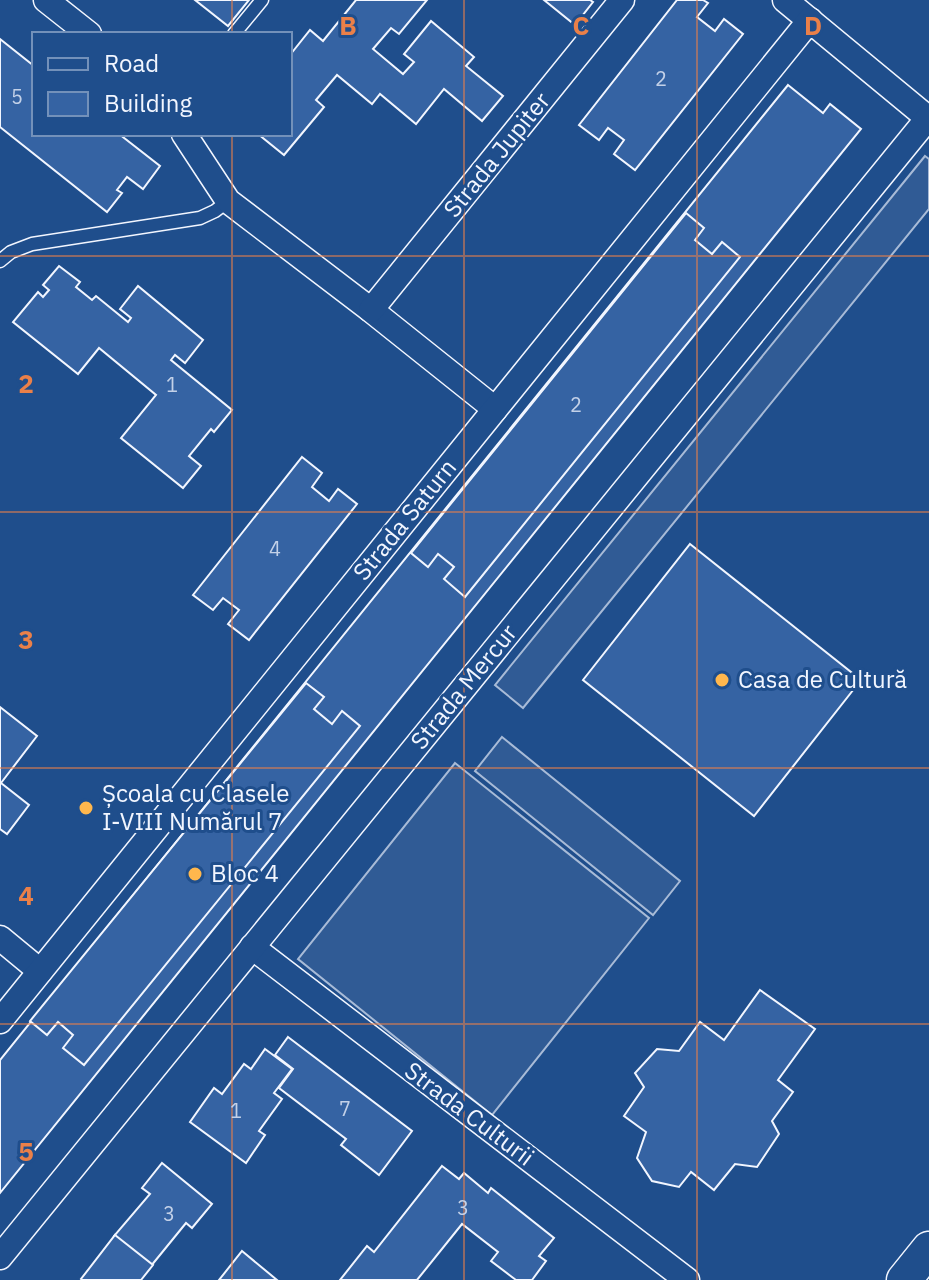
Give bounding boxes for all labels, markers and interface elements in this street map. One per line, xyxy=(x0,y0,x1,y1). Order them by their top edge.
text: B xyxy=(339,8,357,42)
text: C xyxy=(573,8,590,42)
text: D xyxy=(804,8,822,42)
legend xyxy=(32,32,292,136)
text: Road xyxy=(104,47,159,79)
house number: 2 xyxy=(655,65,667,92)
house number: 5 xyxy=(11,83,23,110)
street label: Strada Jupiter xyxy=(436,85,557,224)
text: Building xyxy=(104,87,192,119)
text: 2 xyxy=(18,366,34,400)
house number: 1 xyxy=(166,371,178,398)
house number: 2 xyxy=(570,391,582,418)
street label: Strada Saturn xyxy=(345,452,463,587)
house number: 4 xyxy=(269,535,281,562)
street label: Strada Mercur xyxy=(403,617,524,756)
text: 3 xyxy=(18,622,34,656)
place label: Casa de Cultură xyxy=(738,663,907,695)
marker: Casa de Cultură xyxy=(713,671,731,689)
place label: Școala cu Clasele I-VIII Numărul 7 xyxy=(102,777,289,837)
marker: Școala cu Clasele I-VIII Numărul 7 xyxy=(77,799,95,817)
place label: Bloc 4 xyxy=(211,857,279,889)
marker: Bloc 4 xyxy=(186,865,204,883)
text: 4 xyxy=(18,878,34,912)
street label: Strada Culturii xyxy=(398,1054,541,1172)
house number: 7 xyxy=(339,1095,351,1122)
house number: 1 xyxy=(230,1097,242,1124)
text: 5 xyxy=(18,1134,34,1168)
house number: 3 xyxy=(457,1194,469,1221)
house number: 3 xyxy=(163,1200,175,1227)

